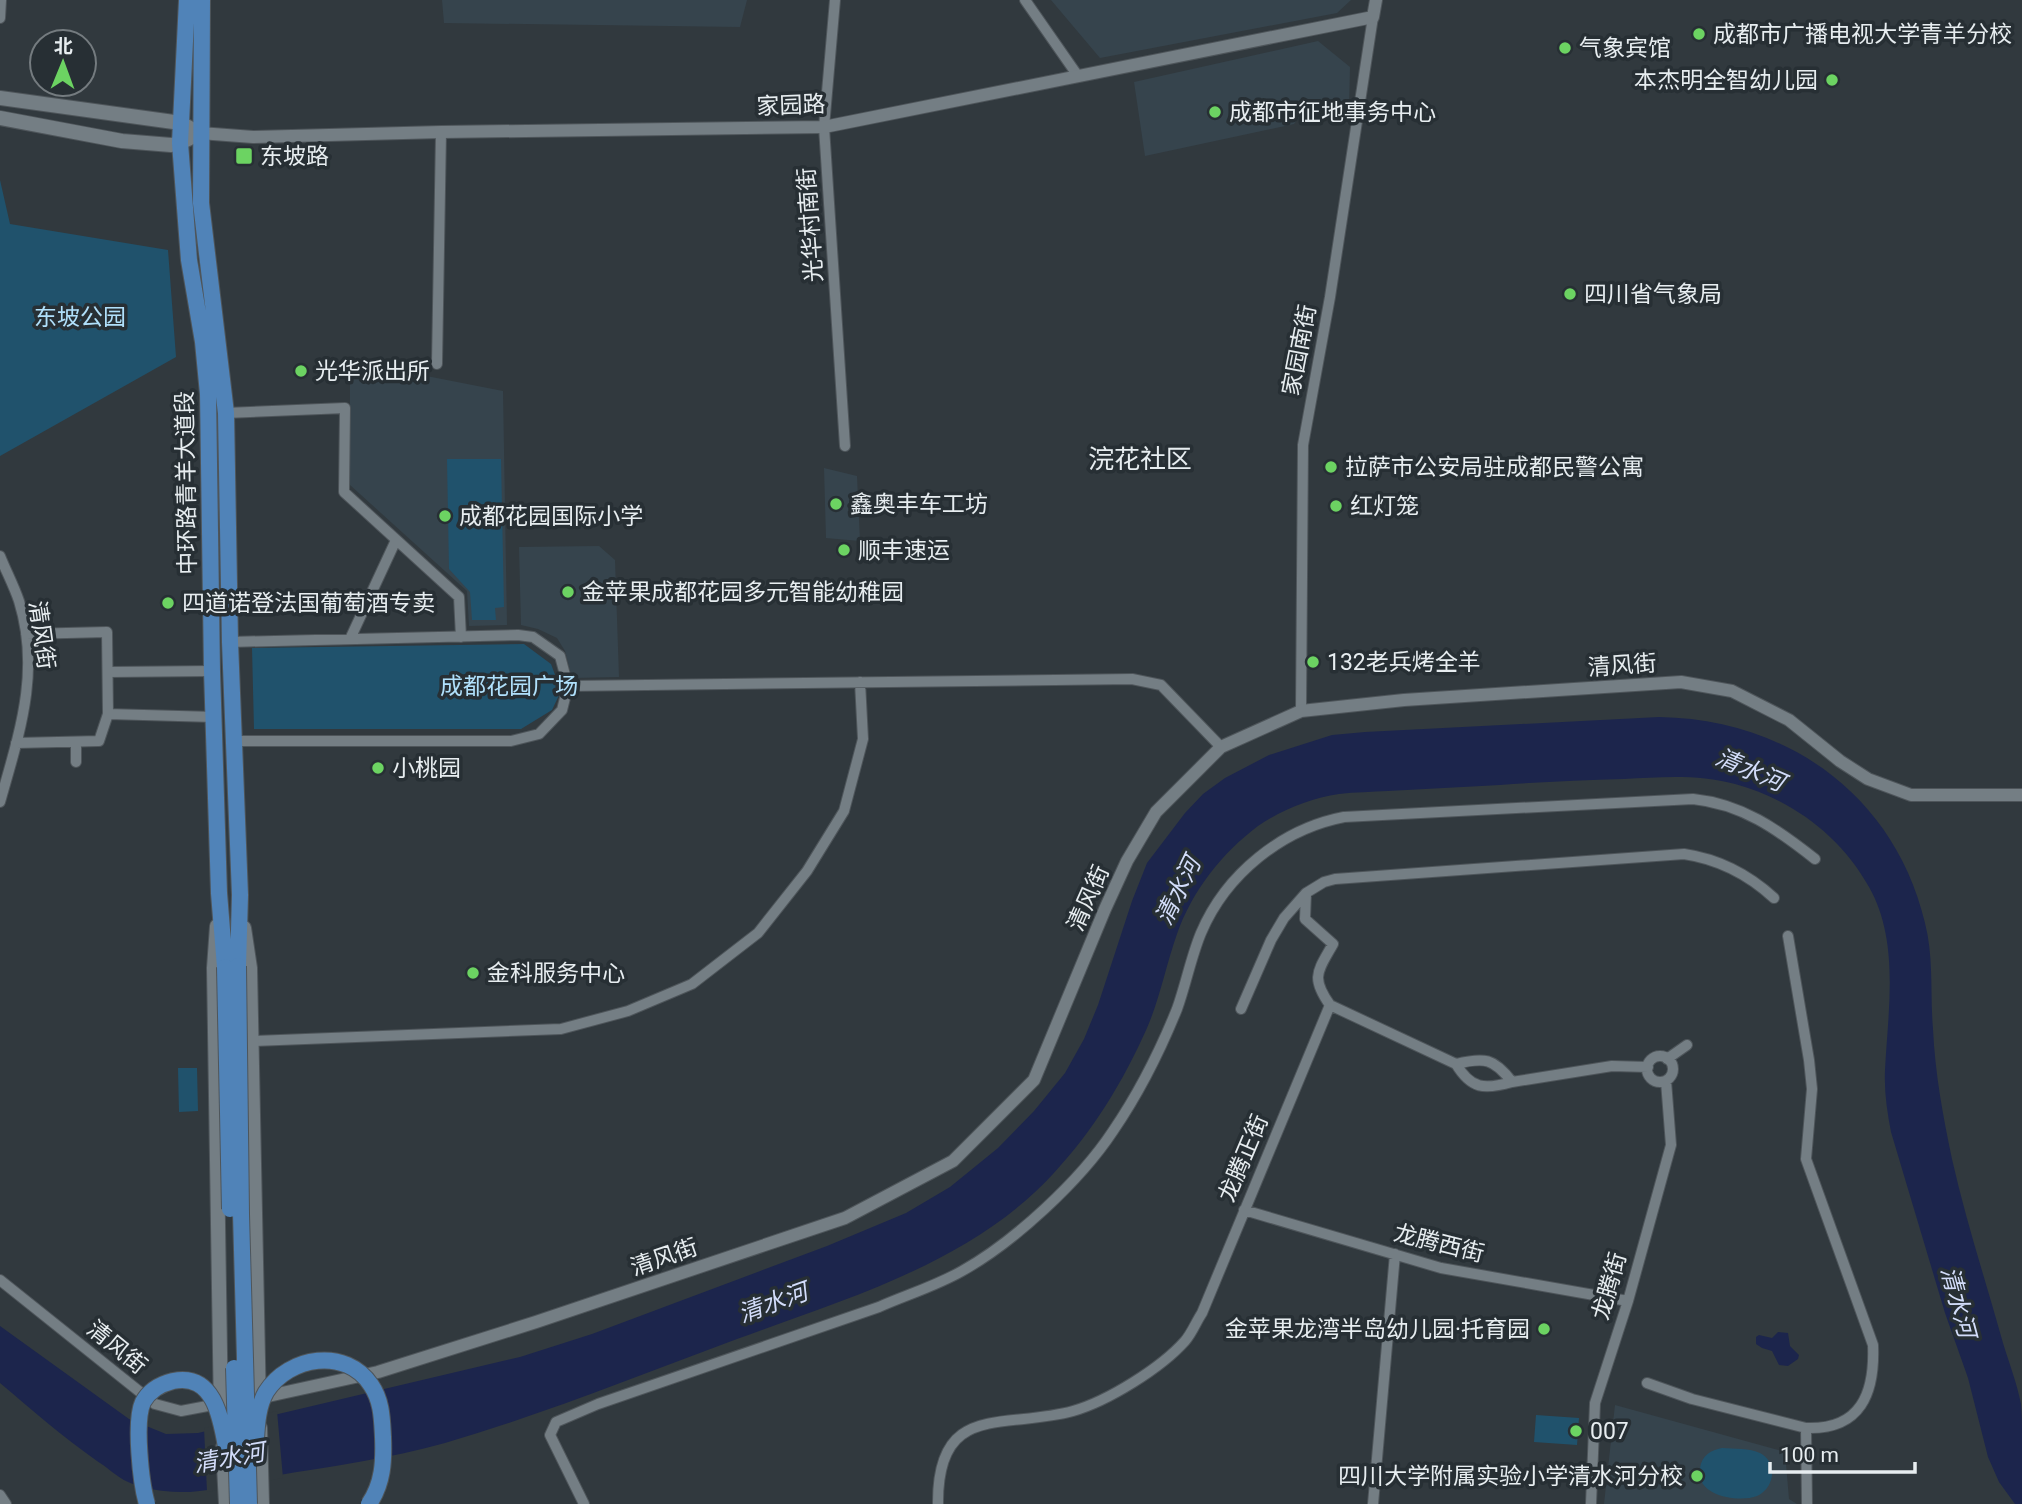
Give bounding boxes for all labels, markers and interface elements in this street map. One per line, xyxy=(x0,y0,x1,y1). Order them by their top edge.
place label: 成都市广播电视大学青羊分校 xyxy=(1713,21,2012,48)
marker: 成都市广播电视大学青羊分校 xyxy=(1691,26,1707,42)
north arrow xyxy=(28,28,98,98)
text: 北 xyxy=(54,35,73,58)
place label: 气象宾馆 xyxy=(1579,35,1671,62)
marker: 气象宾馆 xyxy=(1557,40,1573,56)
place label: 本杰明全智幼儿园 xyxy=(1634,67,1818,94)
marker: 本杰明全智幼儿园 xyxy=(1824,72,1840,88)
street label: 家园路 xyxy=(756,91,826,120)
place label: 成都市征地事务中心 xyxy=(1229,99,1436,126)
marker: 成都市征地事务中心 xyxy=(1207,104,1223,120)
place label: 东坡路 xyxy=(260,143,329,170)
marker: 东坡路 xyxy=(234,146,254,166)
street label: 光华村南街 xyxy=(793,167,828,283)
place label: 四川省气象局 xyxy=(1584,281,1722,308)
marker: 四川省气象局 xyxy=(1562,286,1578,302)
street label: 家园南街 xyxy=(1277,302,1322,398)
park label: 东坡公园 xyxy=(34,304,126,331)
place label: 光华派出所 xyxy=(315,358,430,385)
marker: 光华派出所 xyxy=(293,363,309,379)
street label: 中环路青羊大道段 xyxy=(171,391,202,575)
district label: 浣花社区 xyxy=(1088,444,1192,474)
place label: 拉萨市公安局驻成都民警公寓 xyxy=(1345,454,1644,481)
marker: 拉萨市公安局驻成都民警公寓 xyxy=(1323,459,1339,475)
place label: 鑫奥丰车工坊 xyxy=(850,491,988,518)
place label: 红灯笼 xyxy=(1350,493,1419,520)
marker: 鑫奥丰车工坊 xyxy=(828,496,844,512)
marker: 红灯笼 xyxy=(1328,498,1344,514)
place label: 成都花园国际小学 xyxy=(459,503,643,530)
marker: 成都花园国际小学 xyxy=(437,508,453,524)
place label: 顺丰速运 xyxy=(858,537,950,564)
marker: 顺丰速运 xyxy=(836,542,852,558)
place label: 金苹果成都花园多元智能幼稚园 xyxy=(582,579,904,606)
marker: 金苹果成都花园多元智能幼稚园 xyxy=(560,584,576,600)
place label: 四道诺登法国葡萄酒专卖 xyxy=(182,590,435,617)
marker: 四道诺登法国葡萄酒专卖 xyxy=(160,595,176,611)
street label: 清风街 xyxy=(23,599,60,671)
place label: 132老兵烤全羊 xyxy=(1327,649,1481,676)
street label: 清风街 xyxy=(1587,650,1657,681)
marker: 132老兵烤全羊 xyxy=(1305,654,1321,670)
park label: 成都花园广场 xyxy=(440,673,578,700)
water label: 清水河 xyxy=(1711,743,1792,799)
place label: 小桃园 xyxy=(392,755,461,782)
marker: 小桃园 xyxy=(370,760,386,776)
water label: 清水河 xyxy=(1150,849,1208,929)
street label: 清风街 xyxy=(1062,861,1115,935)
place label: 金科服务中心 xyxy=(487,960,625,987)
marker: 金科服务中心 xyxy=(465,965,481,981)
street label: 龙腾正街 xyxy=(1213,1111,1274,1206)
street label: 龙腾西街 xyxy=(1391,1219,1487,1268)
street label: 清风街 xyxy=(627,1233,701,1281)
street label: 龙腾街 xyxy=(1587,1249,1632,1323)
water label: 清水河 xyxy=(1935,1264,1982,1344)
water label: 清水河 xyxy=(734,1276,815,1328)
street label: 清风街 xyxy=(81,1315,152,1380)
place label: 金苹果龙湾半岛幼儿园·托育园 xyxy=(1225,1316,1530,1343)
marker: 金苹果龙湾半岛幼儿园·托育园 xyxy=(1536,1321,1552,1337)
place label: 007 xyxy=(1590,1418,1629,1445)
marker: 007 xyxy=(1568,1423,1584,1439)
scale bar xyxy=(1770,1430,1915,1474)
water label: 清水河 xyxy=(191,1437,271,1478)
text: 100 m xyxy=(1780,1443,1839,1467)
place label: 四川大学附属实验小学清水河分校 xyxy=(1338,1463,1683,1490)
marker: 四川大学附属实验小学清水河分校 xyxy=(1689,1468,1705,1484)

